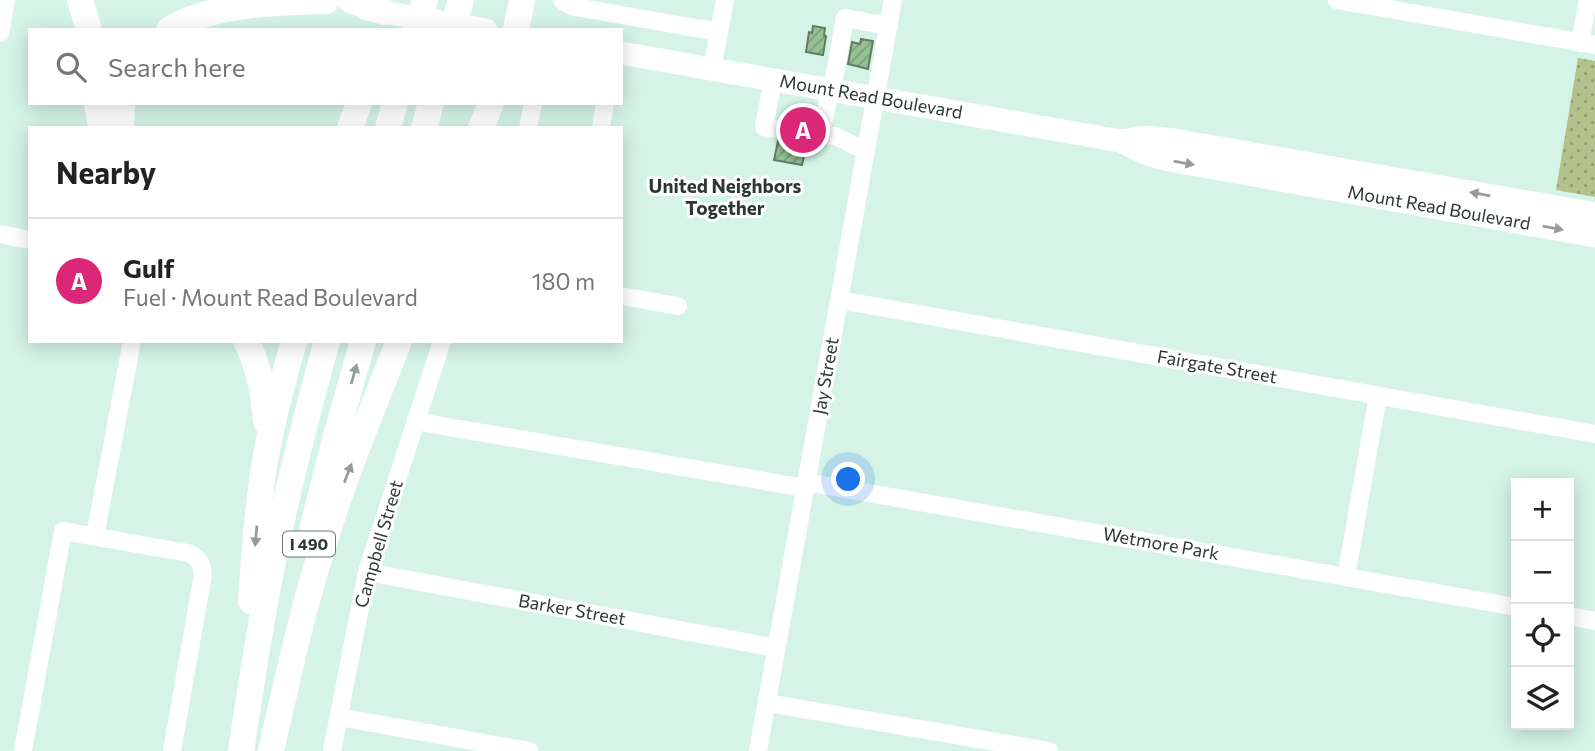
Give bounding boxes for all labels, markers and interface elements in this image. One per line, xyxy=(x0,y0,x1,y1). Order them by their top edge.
search box xyxy=(28,28,623,105)
icon: search xyxy=(52,48,90,86)
text: Search here xyxy=(108,51,246,82)
street label: Mount Read Boulevard xyxy=(778,69,964,123)
pin: A xyxy=(780,104,826,156)
text: Nearby xyxy=(56,153,156,190)
one-way arrow xyxy=(1174,158,1196,169)
district label: United Neighbors Together xyxy=(649,174,802,219)
street label: Mount Read Boulevard xyxy=(1346,180,1532,234)
one-way arrow xyxy=(1468,188,1490,199)
one-way arrow xyxy=(1542,223,1564,234)
text: Gulf xyxy=(123,252,175,283)
text: A xyxy=(71,267,87,295)
text: 180 m xyxy=(532,267,595,295)
text: Fuel · Mount Read Boulevard xyxy=(123,283,418,311)
street label: Jay Street xyxy=(807,335,843,416)
street label: Fairgate Street xyxy=(1156,345,1279,387)
one-way arrow xyxy=(349,363,360,385)
your location xyxy=(831,462,865,496)
one-way arrow xyxy=(343,463,354,484)
street label: Campbell Street xyxy=(349,477,407,610)
map controls xyxy=(1511,478,1574,730)
button: + xyxy=(1511,478,1574,541)
street label: Wetmore Park xyxy=(1101,522,1221,564)
one-way arrow xyxy=(250,525,261,547)
road number: I 490 xyxy=(283,531,335,556)
button: − xyxy=(1511,541,1574,604)
street label: Barker Street xyxy=(517,589,628,629)
button: locate xyxy=(1511,604,1574,667)
button: layers xyxy=(1511,667,1574,730)

